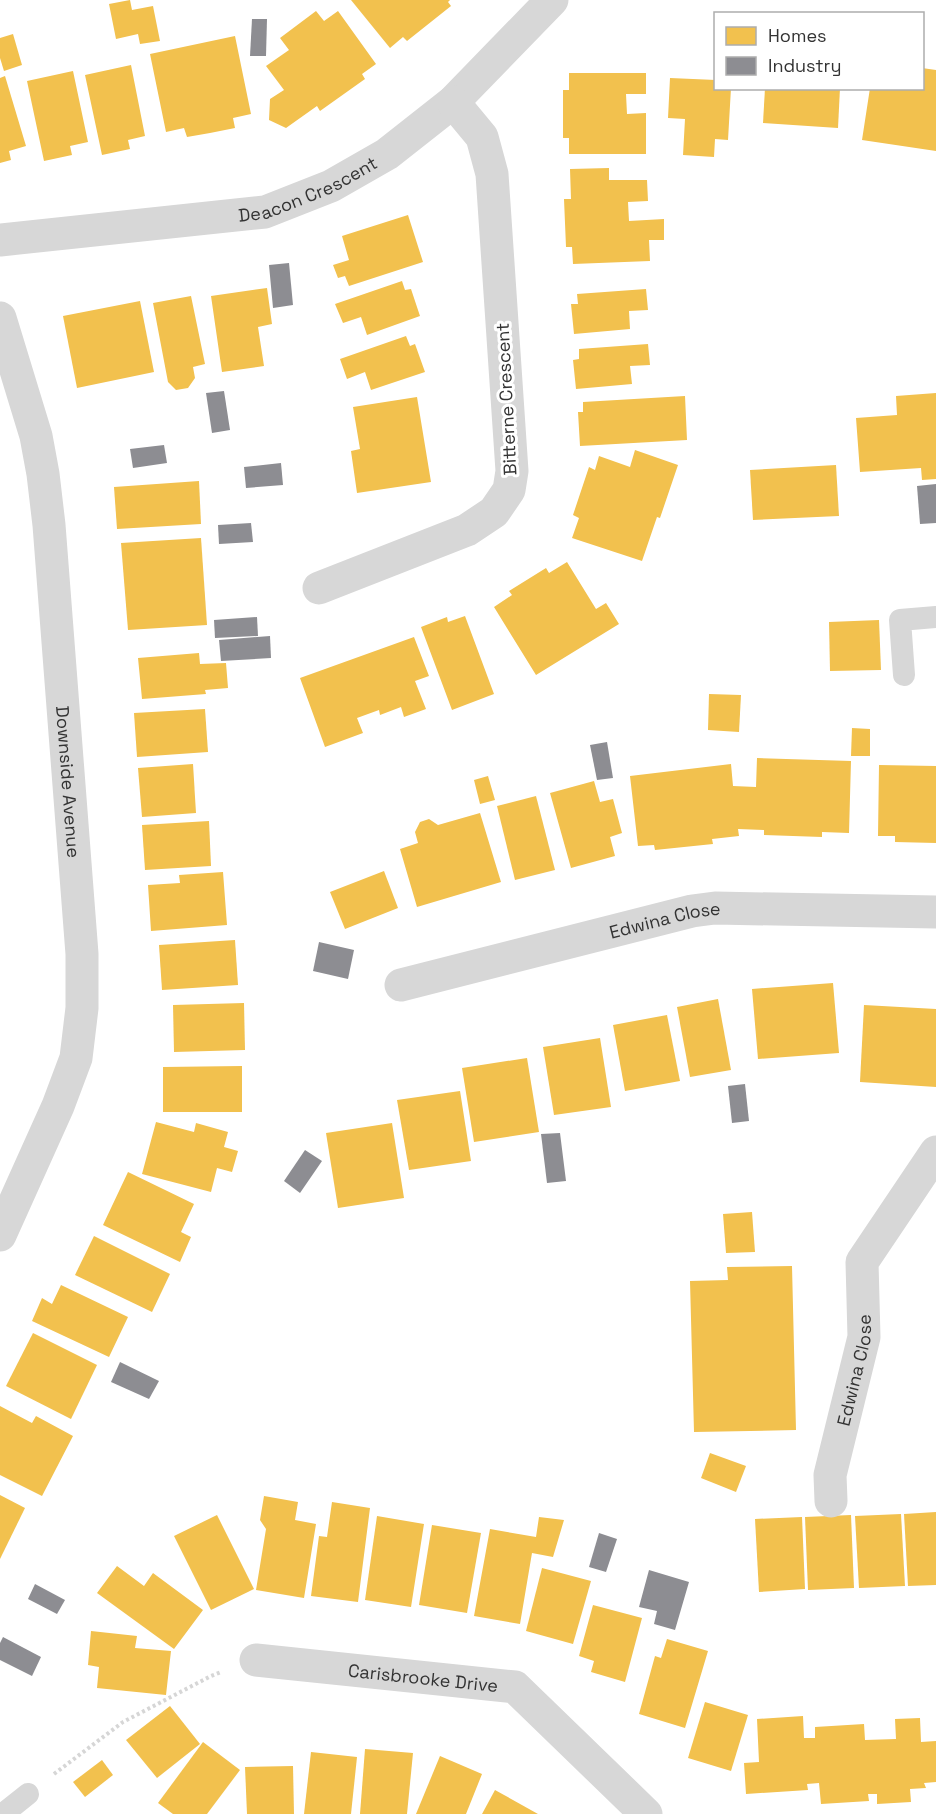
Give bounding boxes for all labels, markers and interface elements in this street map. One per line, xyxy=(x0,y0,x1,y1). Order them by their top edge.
legend xyxy=(714,12,924,90)
text: Homes xyxy=(768,24,827,47)
text: Industry xyxy=(768,54,841,77)
street label: Deacon Crescent xyxy=(237,151,381,226)
street label: Bitterne Crescent xyxy=(491,322,521,476)
street label: Downside Avenue xyxy=(51,705,86,859)
street label: Edwina Close xyxy=(607,896,721,943)
street label: Edwina Close xyxy=(831,1314,876,1428)
street label: Carisbrooke Drive xyxy=(347,1658,499,1697)

